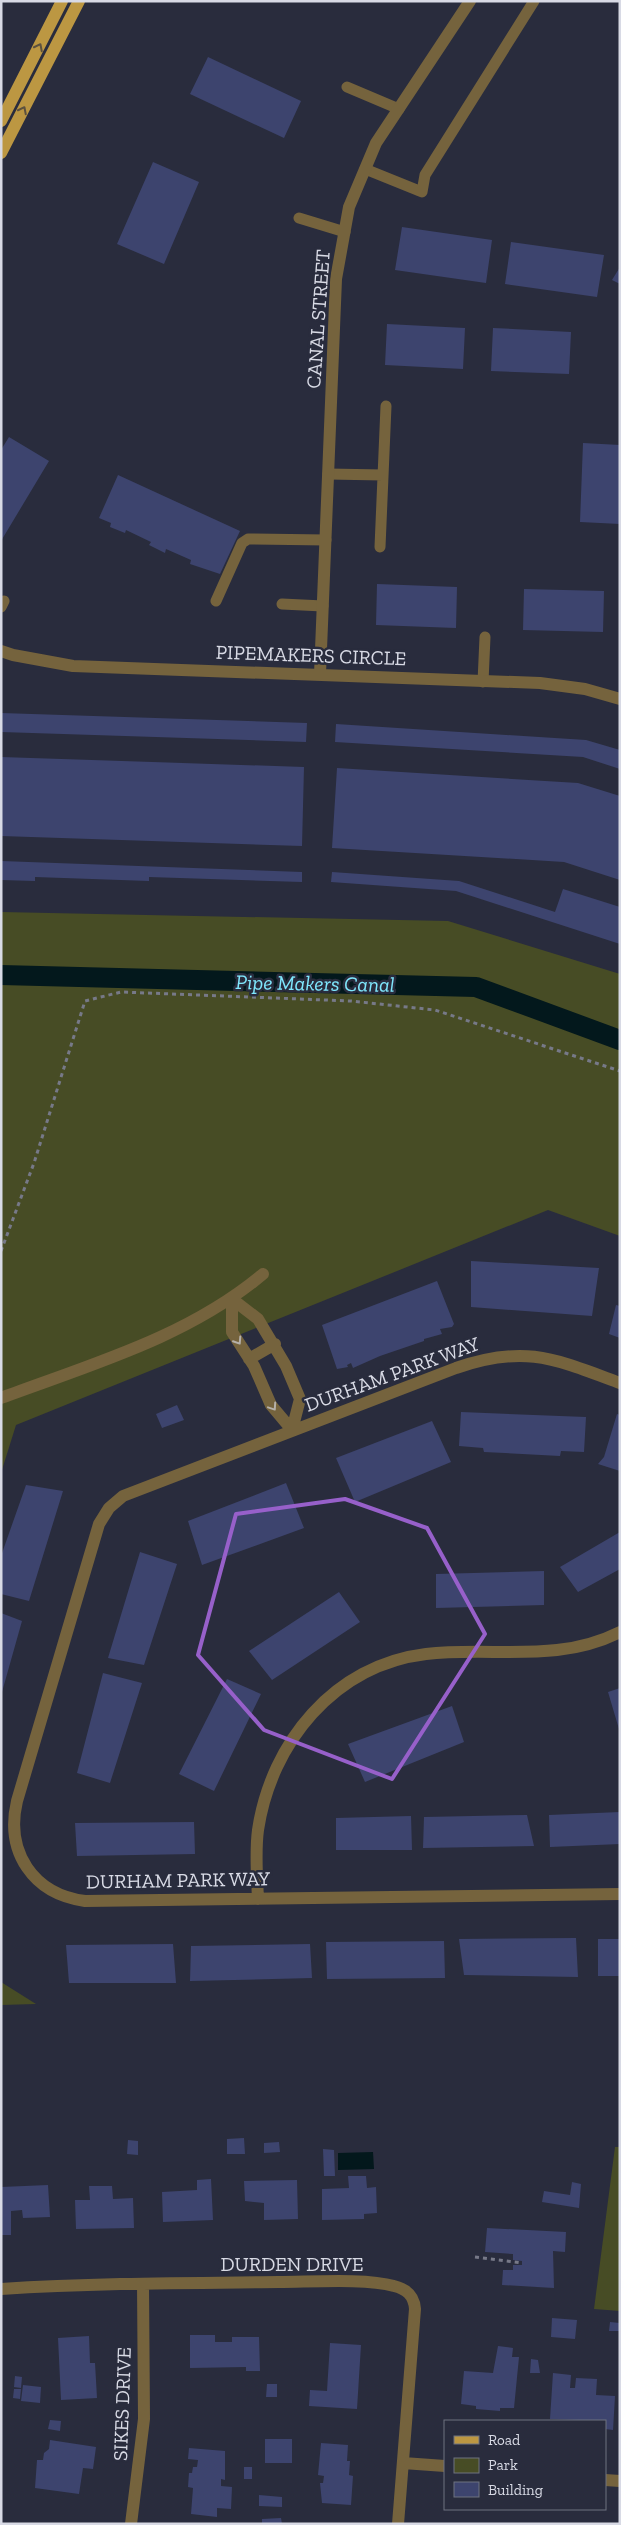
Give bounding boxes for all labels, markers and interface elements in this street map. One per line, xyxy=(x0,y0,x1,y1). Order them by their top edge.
one-way arrow xyxy=(33,43,43,52)
one-way arrow xyxy=(17,106,27,115)
street label: CANAL STREET xyxy=(301,249,335,389)
street label: PIPEMAKERS CIRCLE xyxy=(215,640,407,670)
water label: Pipe Makers Canal xyxy=(235,969,395,997)
street label: DURHAM PARK WAY xyxy=(301,1331,483,1417)
one-way arrow xyxy=(232,1336,242,1345)
one-way arrow xyxy=(267,1401,277,1410)
street label: DURHAM PARK WAY xyxy=(86,1866,271,1894)
street label: DURDEN DRIVE xyxy=(221,2252,363,2276)
street label: SIKES DRIVE xyxy=(108,2346,136,2462)
legend xyxy=(444,2420,606,2510)
text: Road xyxy=(488,2431,521,2449)
text: Park xyxy=(488,2456,518,2474)
text: Building xyxy=(488,2481,543,2499)

